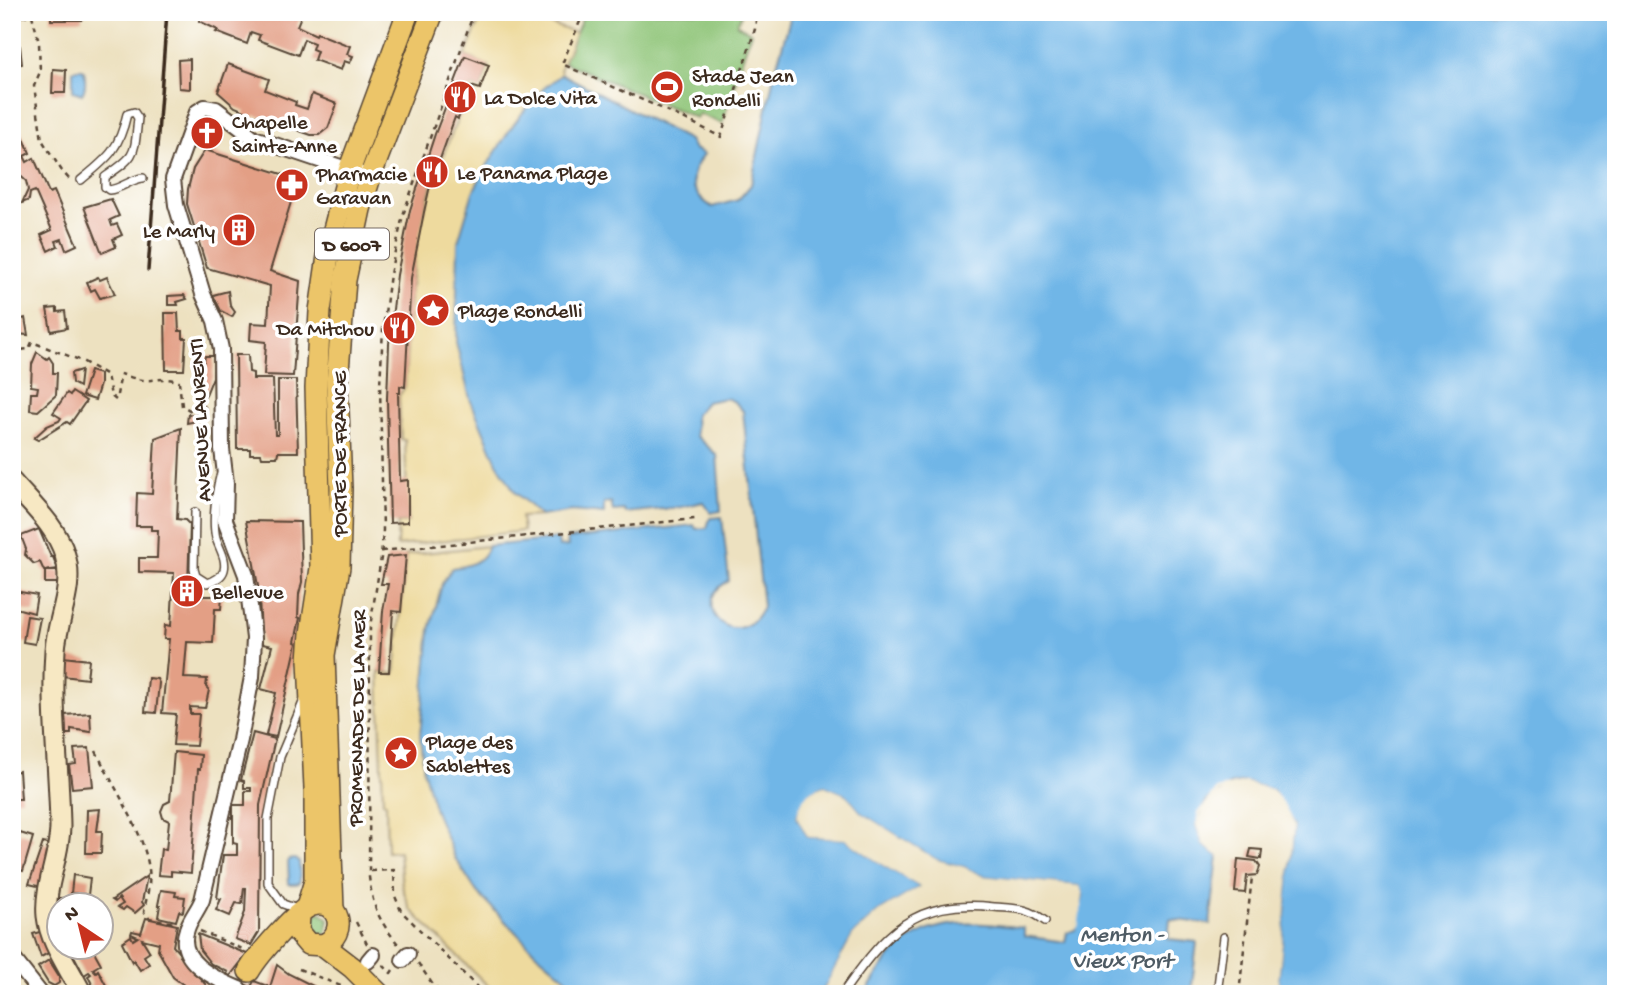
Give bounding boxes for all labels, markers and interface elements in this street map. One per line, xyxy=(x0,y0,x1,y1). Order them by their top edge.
place label: Stade Jean Rondelli xyxy=(692,66,794,115)
sports icon: Stade Jean Rondelli xyxy=(648,68,686,106)
restaurant icon: La Dolce Vita xyxy=(441,78,479,116)
place label: La Dolce Vita xyxy=(484,88,598,113)
place label: Chapelle Sainte-Anne xyxy=(232,112,338,161)
church icon: Chapelle Sainte-Anne xyxy=(188,114,226,152)
restaurant icon: Le Panama Plage xyxy=(413,153,451,191)
place label: Le Panama Plage xyxy=(457,163,609,188)
place label: Pharmacie Garavan xyxy=(315,164,408,213)
pharmacy icon: Pharmacie Garavan xyxy=(273,166,311,204)
building icon: Le Marly xyxy=(220,211,258,249)
place label: Le Marly xyxy=(143,221,215,246)
road number: D 6007 xyxy=(315,228,389,260)
place icon: Plage Rondelli xyxy=(414,291,452,329)
place label: Plage Rondelli xyxy=(457,301,582,326)
restaurant icon: Da Mitchou xyxy=(380,309,418,347)
place label: Da Mitchou xyxy=(275,319,374,344)
street label: AVENUE LAURENTI xyxy=(186,337,219,502)
street label: PORTE DE FRANCE xyxy=(330,370,355,538)
building icon: Bellevue xyxy=(168,572,206,610)
place label: Bellevue xyxy=(211,582,285,607)
street label: PROMENADE DE LA MER xyxy=(345,609,374,827)
place label: Plage des Sablettes xyxy=(425,732,514,781)
place icon: Plage des Sablettes xyxy=(382,734,420,772)
north arrow xyxy=(46,890,116,960)
text: N xyxy=(61,902,84,928)
water label: Menton - Vieux Port xyxy=(1072,923,1176,976)

